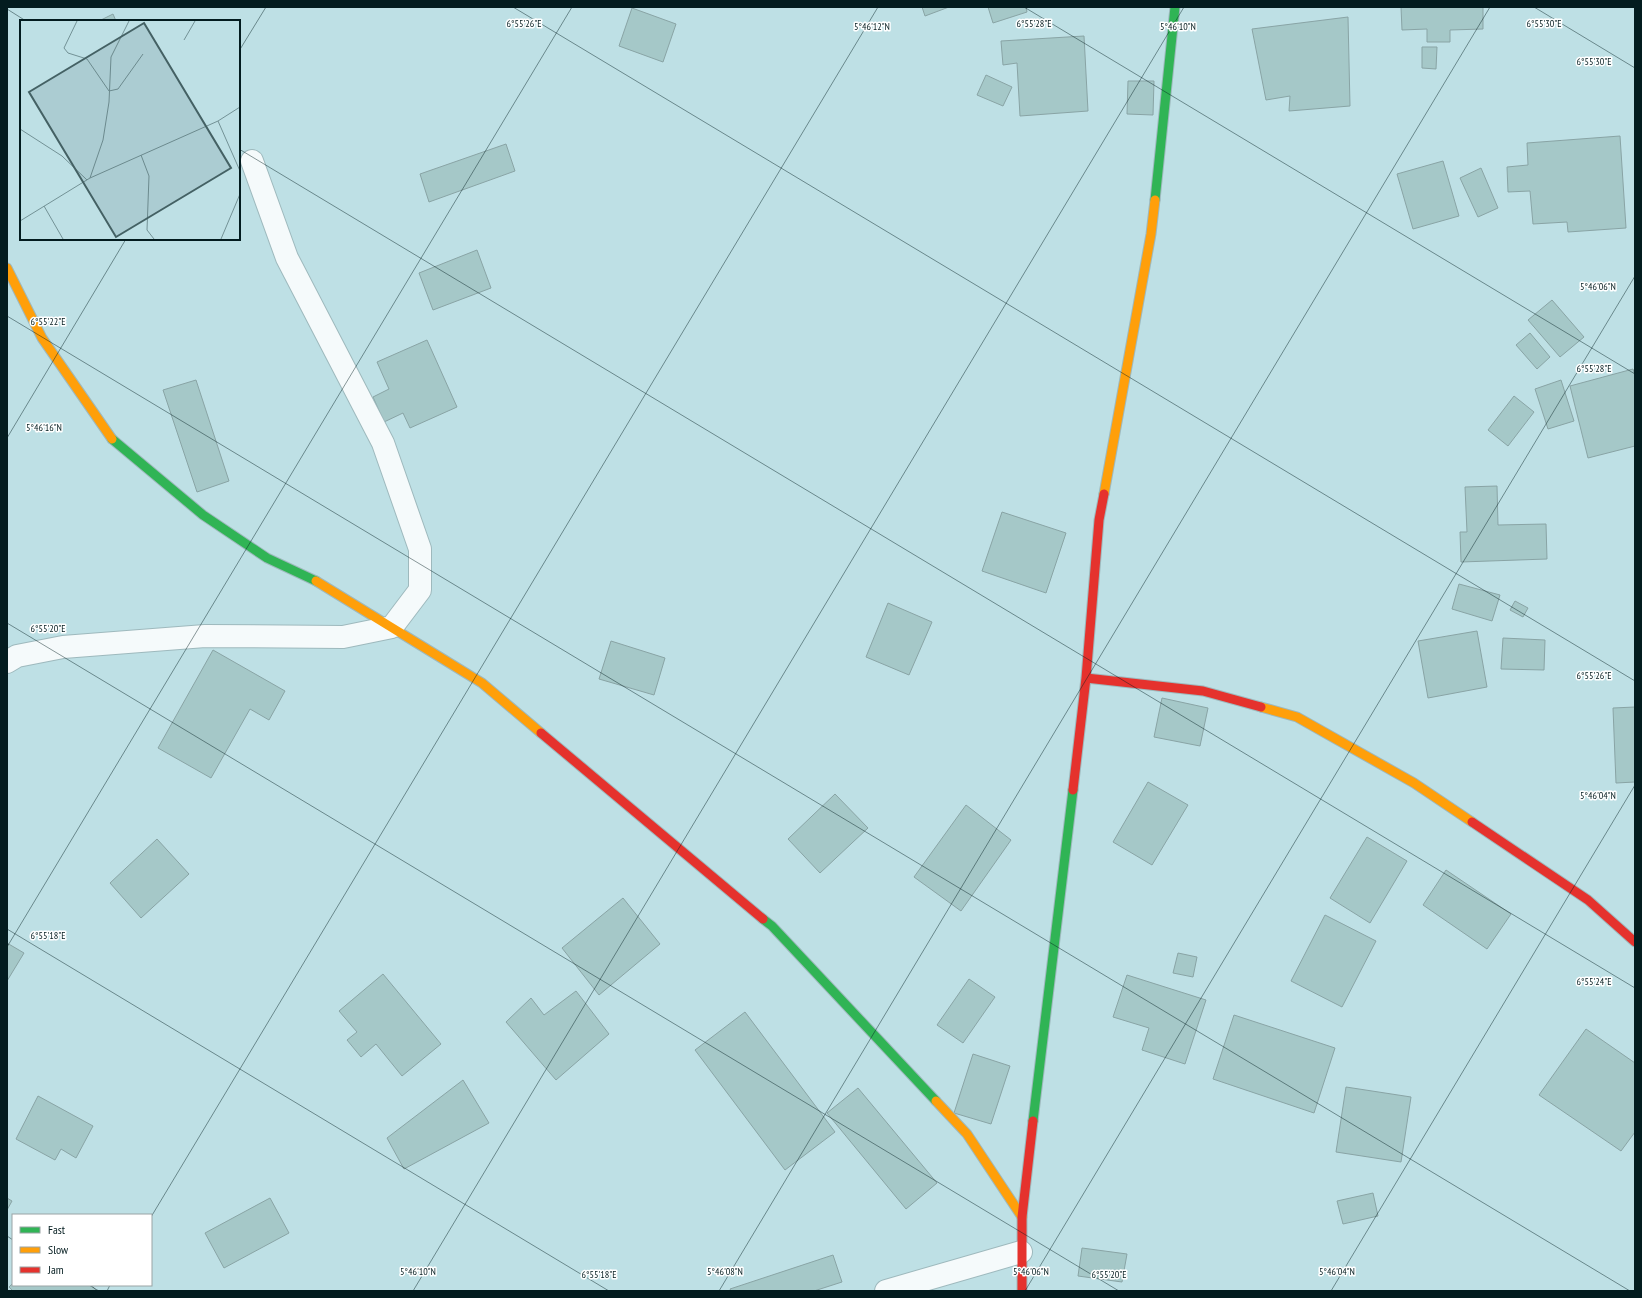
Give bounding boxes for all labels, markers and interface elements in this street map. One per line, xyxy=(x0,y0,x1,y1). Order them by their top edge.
text: 6°55'26"E xyxy=(507,17,541,30)
text: 6°55'28"E xyxy=(1017,17,1051,30)
text: 6°55'30"E xyxy=(1527,17,1561,30)
inset map xyxy=(20,20,240,240)
text: 5°46'12"N xyxy=(854,20,890,33)
text: 5°46'10"N xyxy=(1160,20,1196,33)
text: 6°55'30"E xyxy=(1577,55,1611,68)
text: 5°46'06"N xyxy=(1580,280,1616,293)
text: 6°55'22"E xyxy=(31,315,65,328)
text: 6°55'28"E xyxy=(1577,362,1611,375)
text: 5°46'16"N xyxy=(26,421,62,434)
text: 6°55'20"E xyxy=(31,622,65,635)
text: 6°55'26"E xyxy=(1577,669,1611,682)
text: 5°46'04"N xyxy=(1580,789,1616,802)
text: 6°55'18"E xyxy=(31,929,65,942)
text: 6°55'24"E xyxy=(1577,975,1611,988)
legend xyxy=(12,1214,152,1286)
text: Fast xyxy=(48,1222,66,1237)
text: Slow xyxy=(48,1242,69,1257)
text: Jam xyxy=(47,1262,64,1277)
text: 5°46'10"N xyxy=(400,1265,436,1278)
text: 5°46'08"N xyxy=(707,1265,743,1278)
text: 5°46'06"N xyxy=(1013,1265,1049,1278)
text: 5°46'04"N xyxy=(1319,1265,1355,1278)
text: 6°55'18"E xyxy=(582,1268,616,1281)
text: 6°55'20"E xyxy=(1092,1268,1126,1281)

